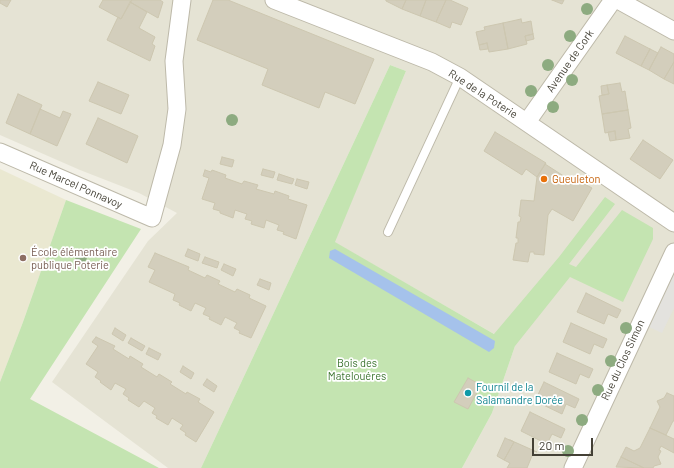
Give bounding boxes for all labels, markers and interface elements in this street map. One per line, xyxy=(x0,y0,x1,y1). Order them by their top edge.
street label: Avenue de Cork xyxy=(544,27,596,95)
street label: Rue de la Poterie xyxy=(446,67,520,121)
street label: Rue Marcel Ponnavoy xyxy=(28,159,124,211)
place label: Gueuleton xyxy=(552,172,600,186)
marker: Gueuleton xyxy=(539,174,549,184)
place label: École élémentaire publique Poterie xyxy=(31,245,117,271)
marker: École élémentaire publique Poterie xyxy=(18,253,28,263)
street label: Rue du Clos Simon xyxy=(598,317,648,403)
park label: Bois des Matelouéres xyxy=(328,356,386,382)
place label: Fournil de la Salamandre Dorée xyxy=(476,380,563,406)
marker: Fournil de la Salamandre Dorée xyxy=(463,388,473,398)
scale bar xyxy=(534,430,595,456)
text: 20 m xyxy=(539,438,565,452)

